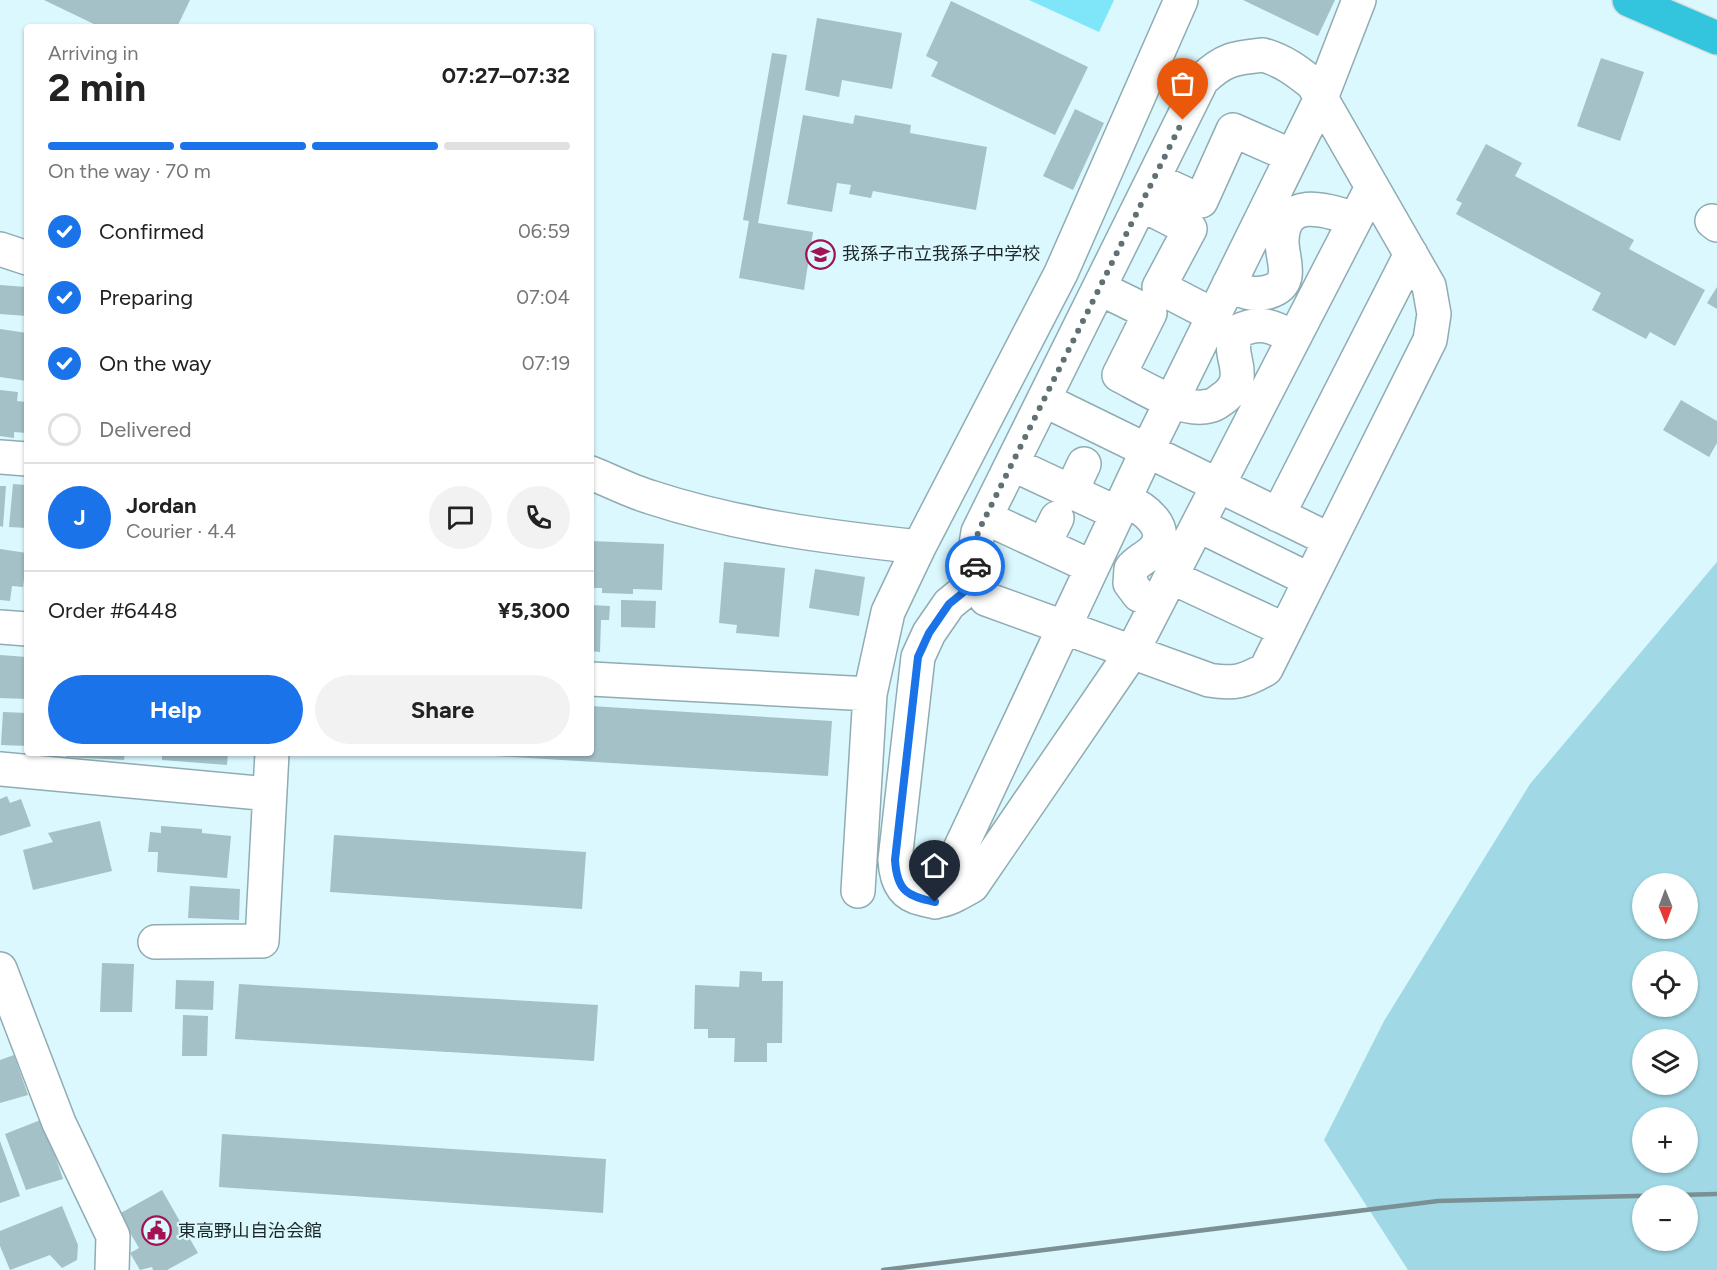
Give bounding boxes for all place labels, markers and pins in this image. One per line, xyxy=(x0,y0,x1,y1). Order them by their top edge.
pin xyxy=(1157,58,1208,120)
school or university icon: 我孫子市立我孫子中学校 xyxy=(805,238,837,270)
place label: 我孫子市立我孫子中学校 xyxy=(842,243,1040,265)
pin xyxy=(909,840,960,902)
public building icon: 東高野山自治会館 xyxy=(141,1215,173,1247)
place label: 東高野山自治会館 xyxy=(178,1220,322,1242)

